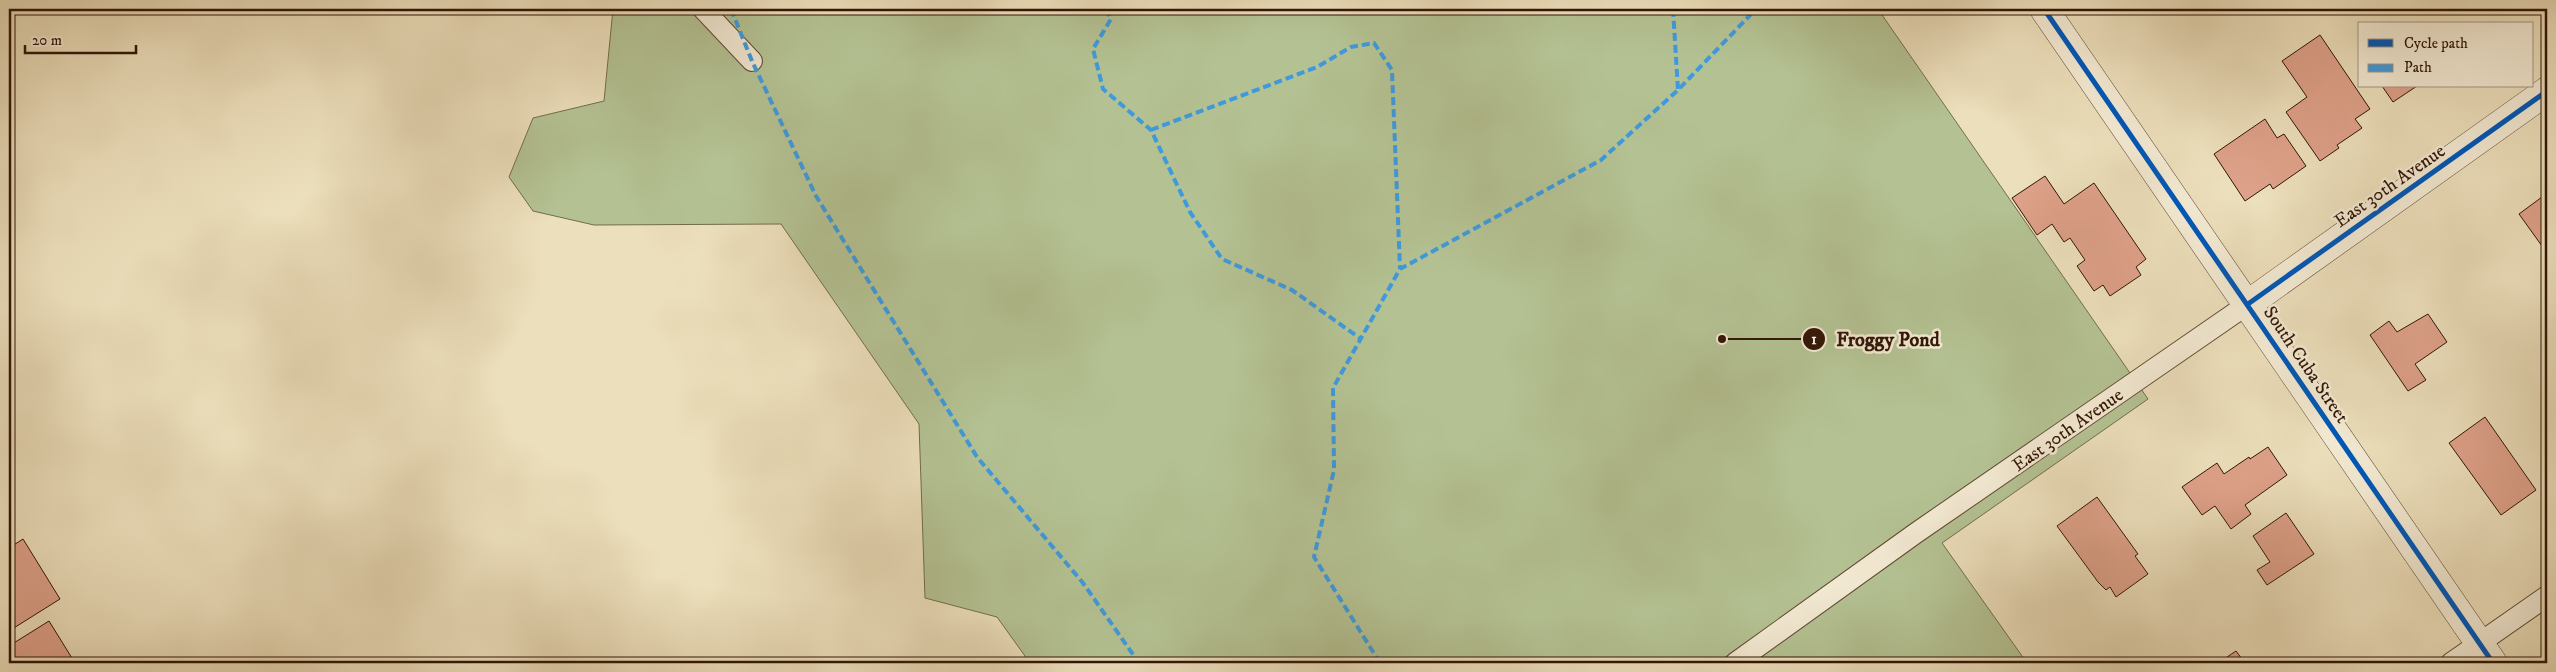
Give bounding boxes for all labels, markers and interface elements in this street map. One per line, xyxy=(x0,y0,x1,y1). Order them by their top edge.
scale bar xyxy=(25,22,136,54)
legend xyxy=(2358,22,2534,88)
text: 20 m xyxy=(32,31,62,50)
text: Cycle path xyxy=(2404,34,2468,53)
text: Path xyxy=(2404,58,2432,77)
street label: East 30th Avenue xyxy=(2330,139,2450,233)
street label: South Cuba Street xyxy=(2258,302,2353,428)
callout: Froggy Pond xyxy=(1801,322,1950,357)
text: Froggy Pond xyxy=(1836,328,1941,353)
text: 1 xyxy=(1811,330,1817,349)
street label: East 30th Avenue xyxy=(2008,383,2128,477)

